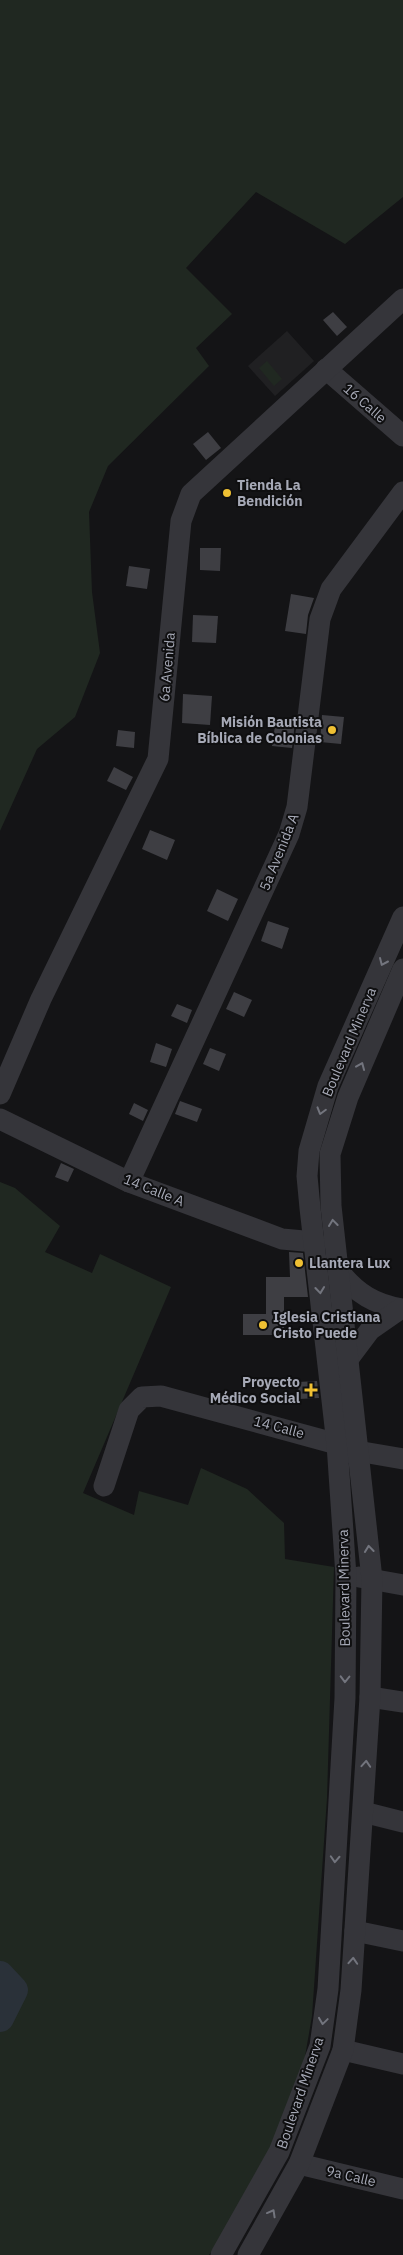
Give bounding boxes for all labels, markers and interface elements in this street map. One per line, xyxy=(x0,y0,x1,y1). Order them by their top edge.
street label: 16 Calle xyxy=(340,379,391,427)
place label: Tienda La Bendición xyxy=(237,476,303,510)
marker: Tienda La Bendición xyxy=(221,487,233,499)
street label: 6a Avenida xyxy=(155,631,179,702)
place label: Misión Bautista Bíblica de Colonias xyxy=(197,713,322,747)
marker: Misión Bautista Bíblica de Colonias xyxy=(326,724,338,736)
street label: 5a Avenida A xyxy=(255,811,303,893)
one-way arrow xyxy=(379,957,390,966)
street label: Boulevard Minerva xyxy=(318,984,380,1099)
one-way arrow xyxy=(355,1062,365,1071)
one-way arrow xyxy=(316,1107,326,1115)
street label: 14 Calle A xyxy=(121,1170,187,1210)
one-way arrow xyxy=(329,1219,339,1227)
place label: Llantera Lux xyxy=(309,1254,391,1272)
marker: Llantera Lux xyxy=(293,1257,305,1269)
one-way arrow xyxy=(314,1287,325,1295)
place label: Iglesia Cristiana Cristo Puede xyxy=(273,1308,381,1342)
marker: Iglesia Cristiana Cristo Puede xyxy=(257,1319,269,1331)
place label: Proyecto Médico Social xyxy=(210,1373,300,1407)
marker: Proyecto Médico Social xyxy=(304,1383,318,1397)
street label: 14 Calle xyxy=(252,1412,307,1442)
street label: Boulevard Minerva xyxy=(334,1529,354,1647)
one-way arrow xyxy=(364,1545,375,1553)
one-way arrow xyxy=(340,1676,350,1683)
one-way arrow xyxy=(360,1760,371,1768)
one-way arrow xyxy=(329,1855,340,1863)
one-way arrow xyxy=(347,1957,358,1965)
one-way arrow xyxy=(318,2017,329,2025)
street label: Boulevard Minerva xyxy=(272,2034,328,2151)
street label: 9a Calle xyxy=(324,2162,378,2191)
one-way arrow xyxy=(266,2209,276,2218)

